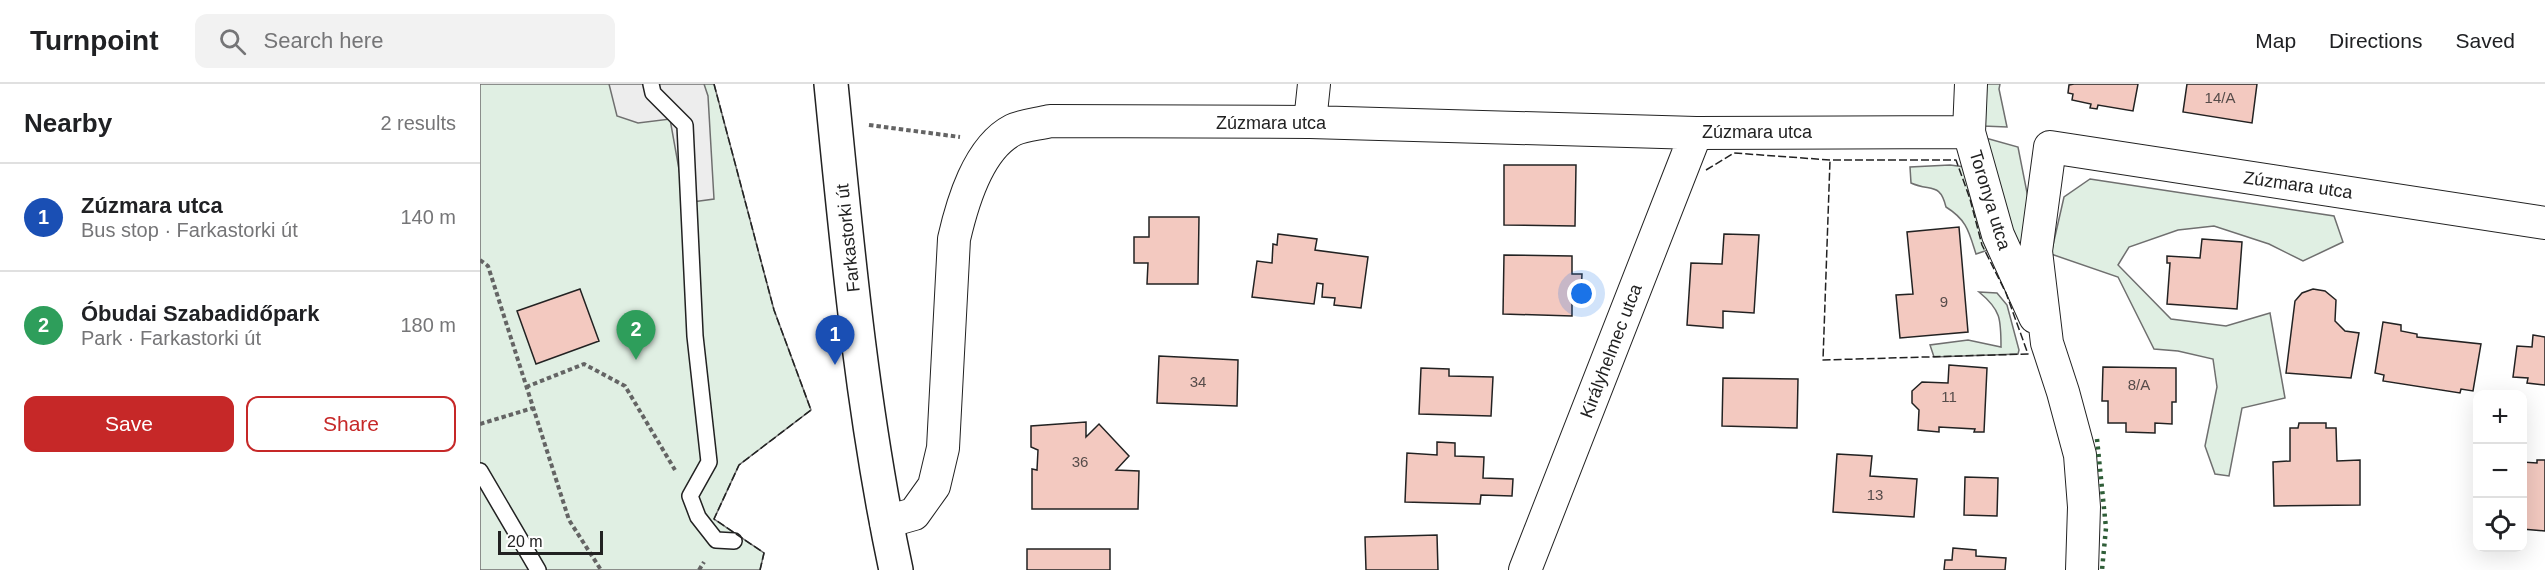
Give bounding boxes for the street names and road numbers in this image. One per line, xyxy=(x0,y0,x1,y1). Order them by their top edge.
street label: Zúzmara utca xyxy=(1216,113,1327,133)
street label: Zúzmara utca xyxy=(1702,122,1813,142)
street label: Toronya utca xyxy=(1965,148,2015,253)
street label: Zúzmara utca xyxy=(2242,167,2355,203)
street label: Farkastorki út xyxy=(832,183,864,293)
street label: Királyhelmec utca xyxy=(1576,280,1646,421)

